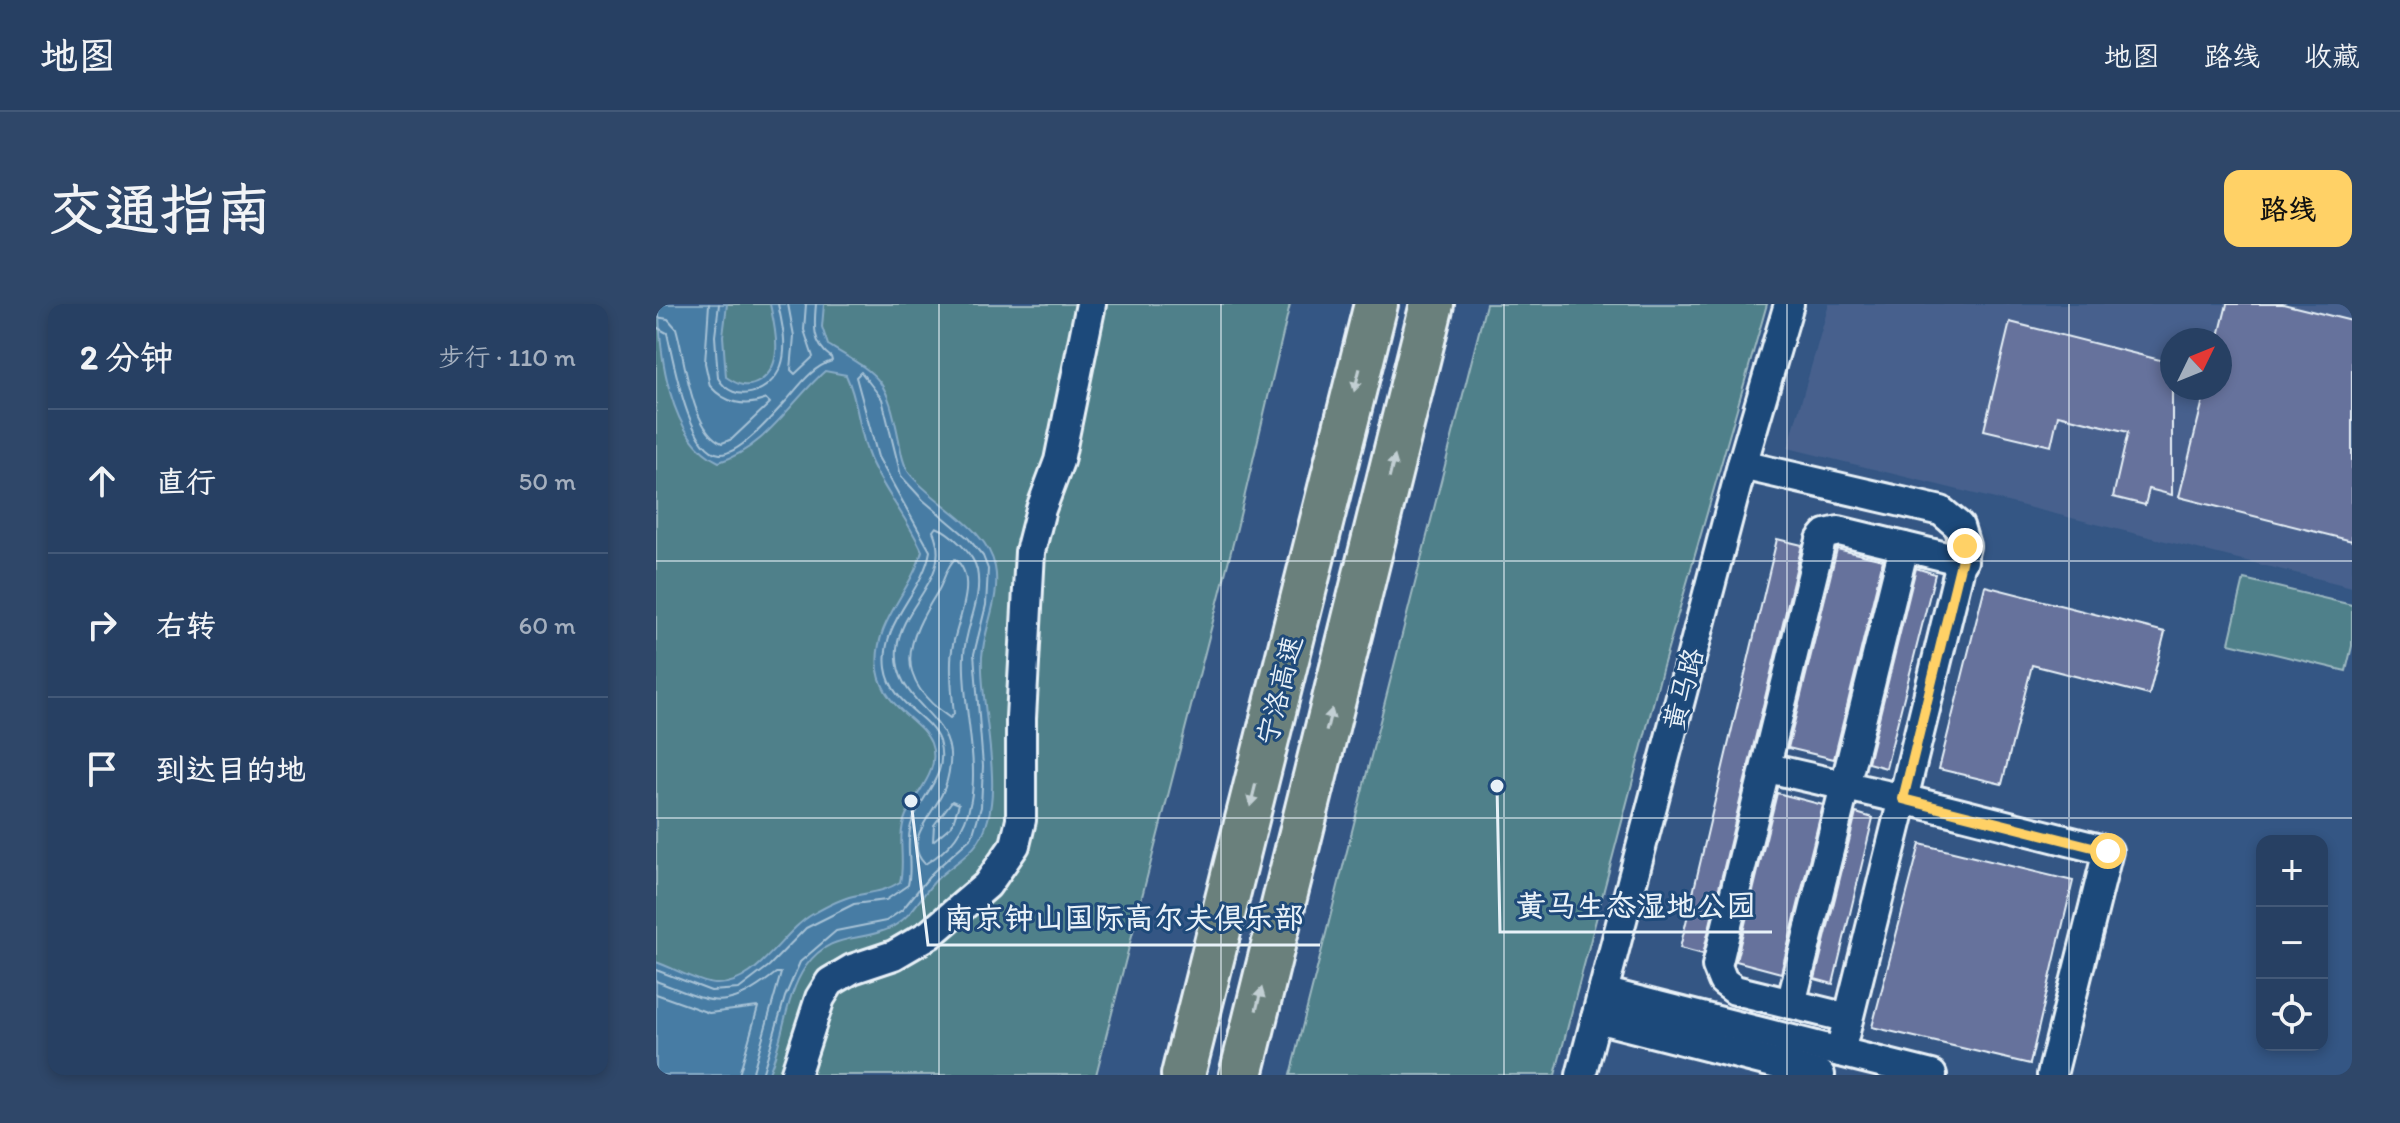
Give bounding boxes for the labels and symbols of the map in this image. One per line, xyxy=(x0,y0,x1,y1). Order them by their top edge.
north arrow xyxy=(2160,328,2232,400)
one-way arrow xyxy=(1350,367,1363,392)
one-way arrow xyxy=(1386,455,1398,480)
route end xyxy=(1947,528,1983,564)
street label: 宁洛高速 xyxy=(1249,632,1309,748)
street label: 黄马路 xyxy=(1656,644,1710,734)
one-way arrow xyxy=(1323,707,1336,732)
one-way arrow xyxy=(1246,782,1259,807)
route start xyxy=(2090,833,2126,869)
callout: 黄马生态湿地公园 xyxy=(1500,878,1772,932)
text: 黄马生态湿地公园 xyxy=(1516,887,1756,924)
callout: 南京钟山国际高尔夫俱乐部 xyxy=(928,891,1320,945)
text: 南京钟山国际高尔夫俱乐部 xyxy=(944,899,1304,936)
one-way arrow xyxy=(1254,987,1266,1012)

